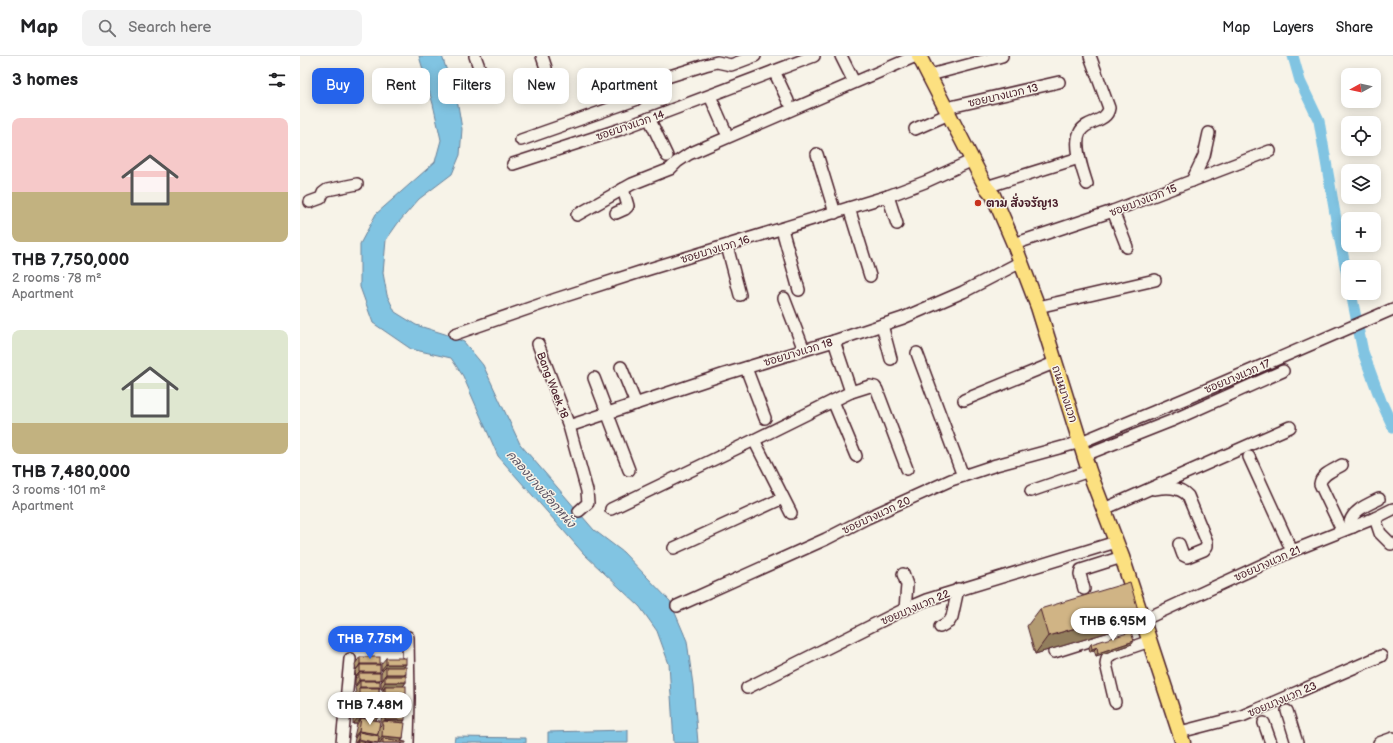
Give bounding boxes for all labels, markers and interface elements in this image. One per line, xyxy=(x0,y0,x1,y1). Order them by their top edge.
search box xyxy=(82,10,362,46)
text: Map xyxy=(20,16,58,39)
icon: search xyxy=(96,17,118,39)
text: Search here xyxy=(128,18,211,37)
text: Map xyxy=(1222,19,1250,36)
text: Layers xyxy=(1272,19,1314,36)
text: Share xyxy=(1336,19,1373,36)
chip: Buy xyxy=(312,68,364,104)
chip: Rent xyxy=(372,68,430,104)
chip: Filters xyxy=(438,68,505,104)
chip: New xyxy=(513,68,569,104)
chip: Apartment xyxy=(577,68,672,104)
north arrow xyxy=(1341,68,1381,108)
map controls xyxy=(1341,68,1381,300)
icon: filters xyxy=(266,69,288,91)
text: 3 homes xyxy=(12,70,78,90)
street label: ซอยบางแวก 13 xyxy=(967,81,1040,110)
street label: ซอยบางแวก 14 xyxy=(594,108,666,143)
button: locate xyxy=(1341,116,1381,156)
icon: home xyxy=(114,144,186,216)
button: layers xyxy=(1341,164,1381,204)
street label: ซอยบางแวก 15 xyxy=(1108,182,1179,219)
place label: ตาม สั่งจรัญ13 xyxy=(986,193,1059,210)
marker: ตาม สั่งจรัญ13 xyxy=(973,198,983,208)
button: + xyxy=(1341,212,1381,252)
street label: ซอยบางแวก 16 xyxy=(679,233,752,266)
text: THB 7,750,000 xyxy=(12,250,129,270)
button: − xyxy=(1341,260,1381,300)
text: 2 rooms · 78 m² xyxy=(12,270,102,286)
text: Apartment xyxy=(12,286,73,302)
street label: ซอยบางแวก 18 xyxy=(762,336,834,369)
street label: Bang Waek 18 xyxy=(534,350,571,420)
icon: home xyxy=(114,356,186,428)
street label: ซอยบางแวก 17 xyxy=(1202,357,1273,396)
street label: ถนนบางแวก xyxy=(1049,364,1080,424)
water label: คลองบางเชือกหนัง xyxy=(503,447,580,532)
text: THB 7,480,000 xyxy=(12,462,130,482)
text: 3 rooms · 101 m² xyxy=(12,482,106,498)
street label: ซอยบางแวก 20 xyxy=(840,494,913,537)
text: Apartment xyxy=(12,498,73,514)
street label: ซอยบางแวก 21 xyxy=(1232,543,1302,584)
street label: ซอยบางแวก 22 xyxy=(879,587,952,628)
pin: THB 6.95M xyxy=(1067,608,1159,642)
text: THB 6.95M xyxy=(1080,613,1146,629)
pin: THB 7.75M xyxy=(324,626,416,660)
text: THB 7.75M xyxy=(337,631,403,647)
street label: ซอยบางแวก 23 xyxy=(1246,679,1319,720)
pin: THB 7.48M xyxy=(324,692,416,726)
text: THB 7.48M xyxy=(337,697,403,713)

